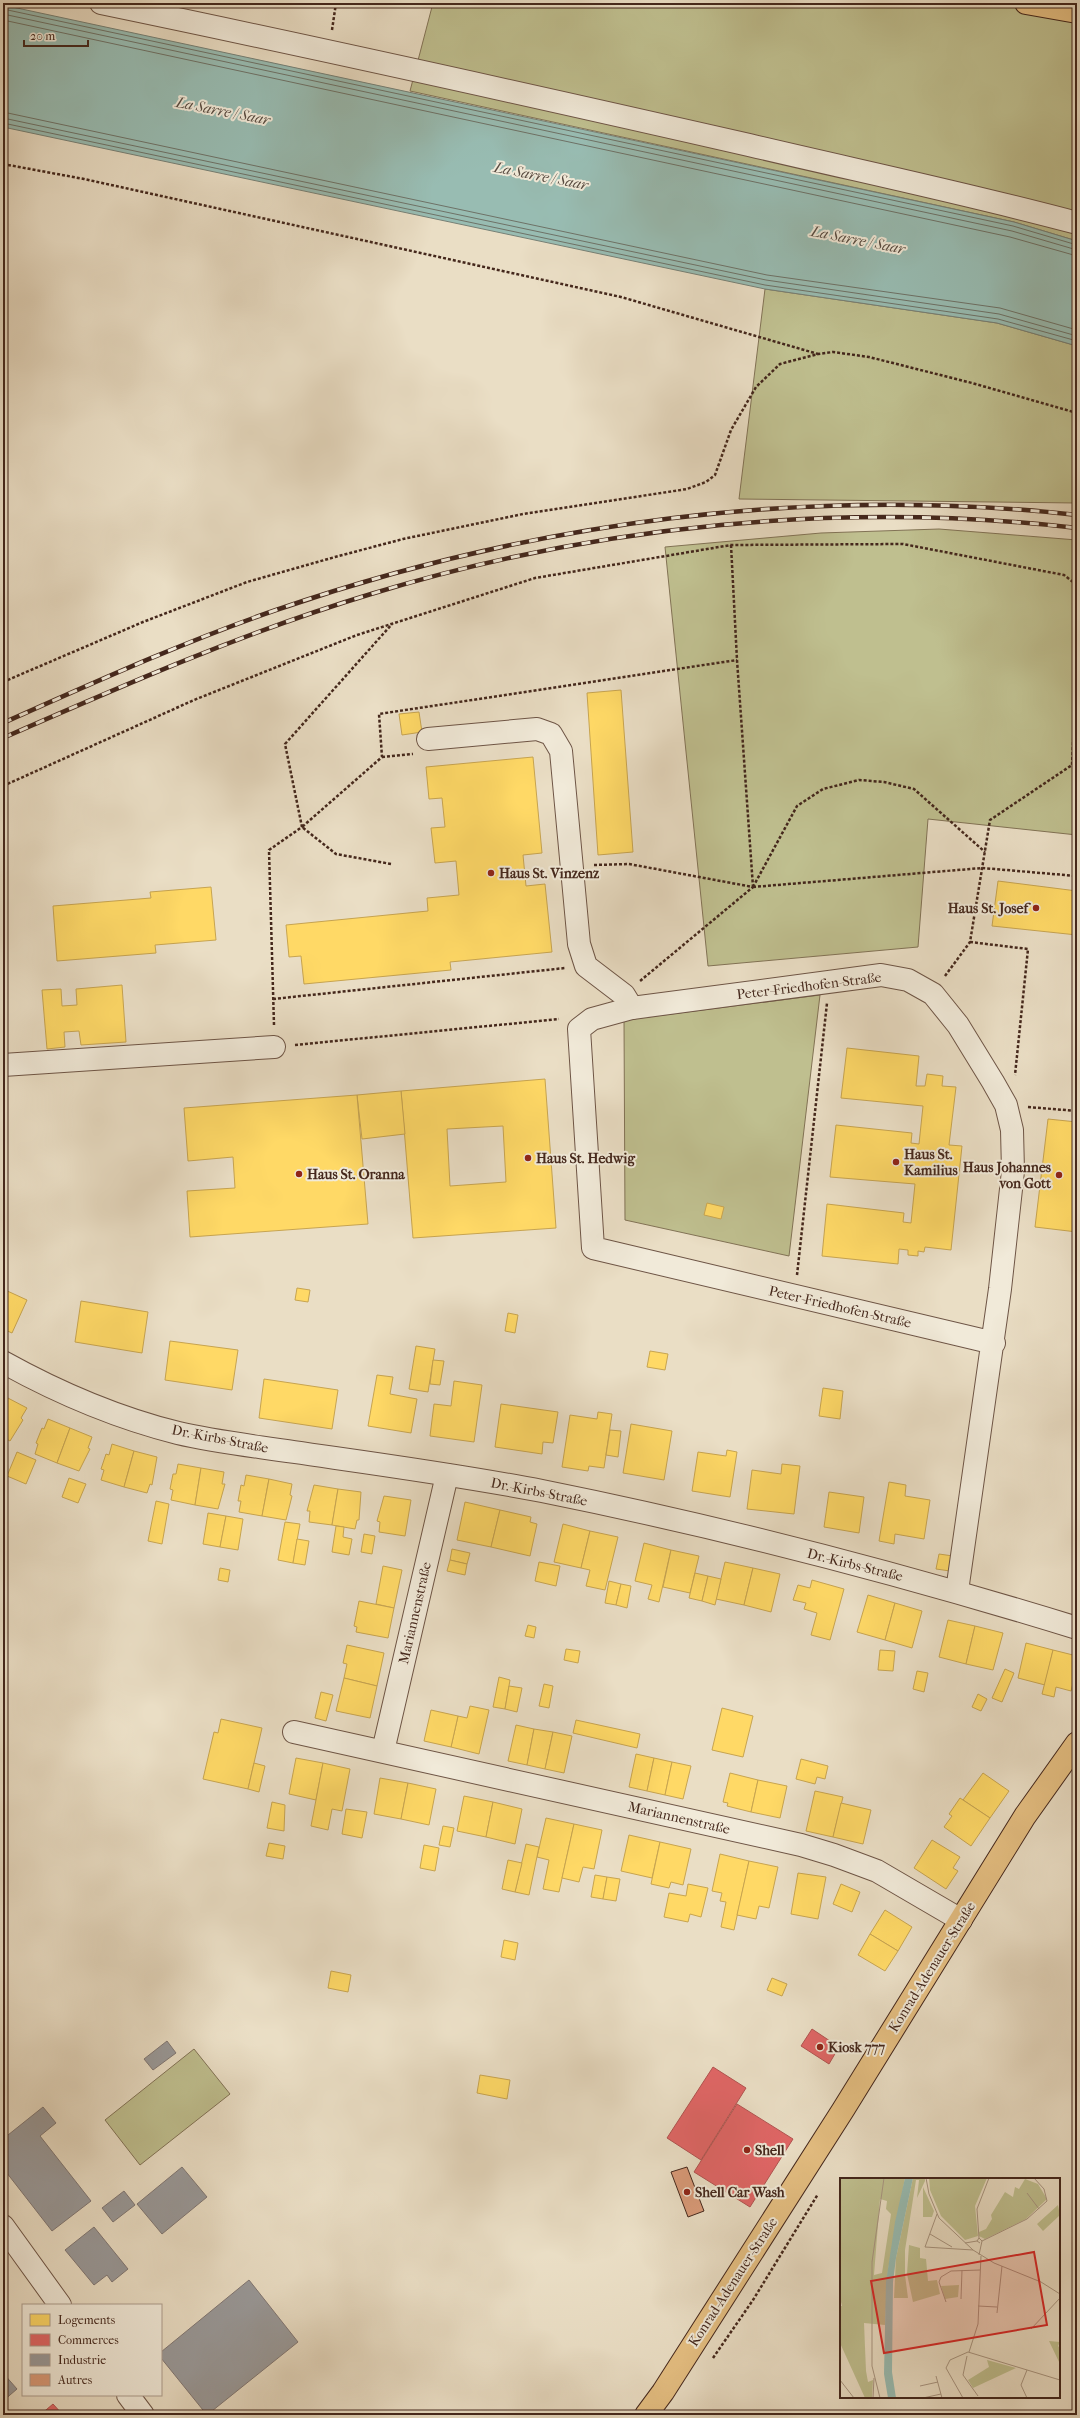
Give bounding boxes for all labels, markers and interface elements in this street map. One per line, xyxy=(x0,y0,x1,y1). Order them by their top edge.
scale bar xyxy=(24,22,88,48)
text: 20 m xyxy=(30,29,55,43)
water label: La Sarre / Saar xyxy=(173,93,273,129)
water label: La Sarre / Saar xyxy=(491,158,591,194)
water label: La Sarre / Saar xyxy=(808,222,908,258)
place label: Haus St. Vinzenz xyxy=(499,865,600,882)
marker: Haus St. Vinzenz xyxy=(486,868,496,878)
place label: Haus St. Josef xyxy=(948,900,1031,917)
marker: Haus St. Josef xyxy=(1031,903,1041,913)
street label: Peter-Friedhofen-Straße xyxy=(736,969,882,1003)
place label: Haus St. Kamilius xyxy=(904,1146,958,1179)
place label: Haus St. Hedwig xyxy=(536,1150,635,1167)
marker: Haus St. Hedwig xyxy=(523,1153,533,1163)
marker: Haus St. Kamilius xyxy=(891,1157,901,1167)
place label: Haus Johannes von Gott xyxy=(963,1159,1052,1192)
place label: Haus St. Oranna xyxy=(307,1166,405,1183)
marker: Haus St. Oranna xyxy=(294,1169,304,1179)
marker: Haus Johannes von Gott xyxy=(1054,1170,1064,1180)
street label: Peter-Friedhofen-Straße xyxy=(767,1282,913,1332)
street label: Dr.-Kirbs-Straße xyxy=(170,1421,270,1457)
street label: Dr.-Kirbs-Straße xyxy=(489,1474,589,1510)
street label: Dr.-Kirbs-Straße xyxy=(805,1545,905,1585)
street label: Mariannenstraße xyxy=(395,1560,435,1666)
street label: Mariannenstraße xyxy=(626,1798,732,1838)
street label: Konrad-Adenauer-Straße xyxy=(885,1899,979,2035)
place label: Kiosk 777 xyxy=(828,2039,885,2056)
marker: Kiosk 777 xyxy=(815,2042,825,2052)
place label: Shell xyxy=(755,2142,785,2159)
marker: Shell xyxy=(742,2145,752,2155)
inset map xyxy=(840,2178,1060,2398)
place label: Shell Car Wash xyxy=(695,2184,786,2201)
marker: Shell Car Wash xyxy=(682,2187,692,2197)
street label: Konrad-Adenauer-Straße xyxy=(685,2214,781,2350)
legend xyxy=(22,2304,162,2396)
text: Logements xyxy=(58,2313,116,2327)
text: Commerces xyxy=(58,2333,119,2347)
text: Industrie xyxy=(58,2353,106,2367)
text: Autres xyxy=(57,2373,93,2387)

